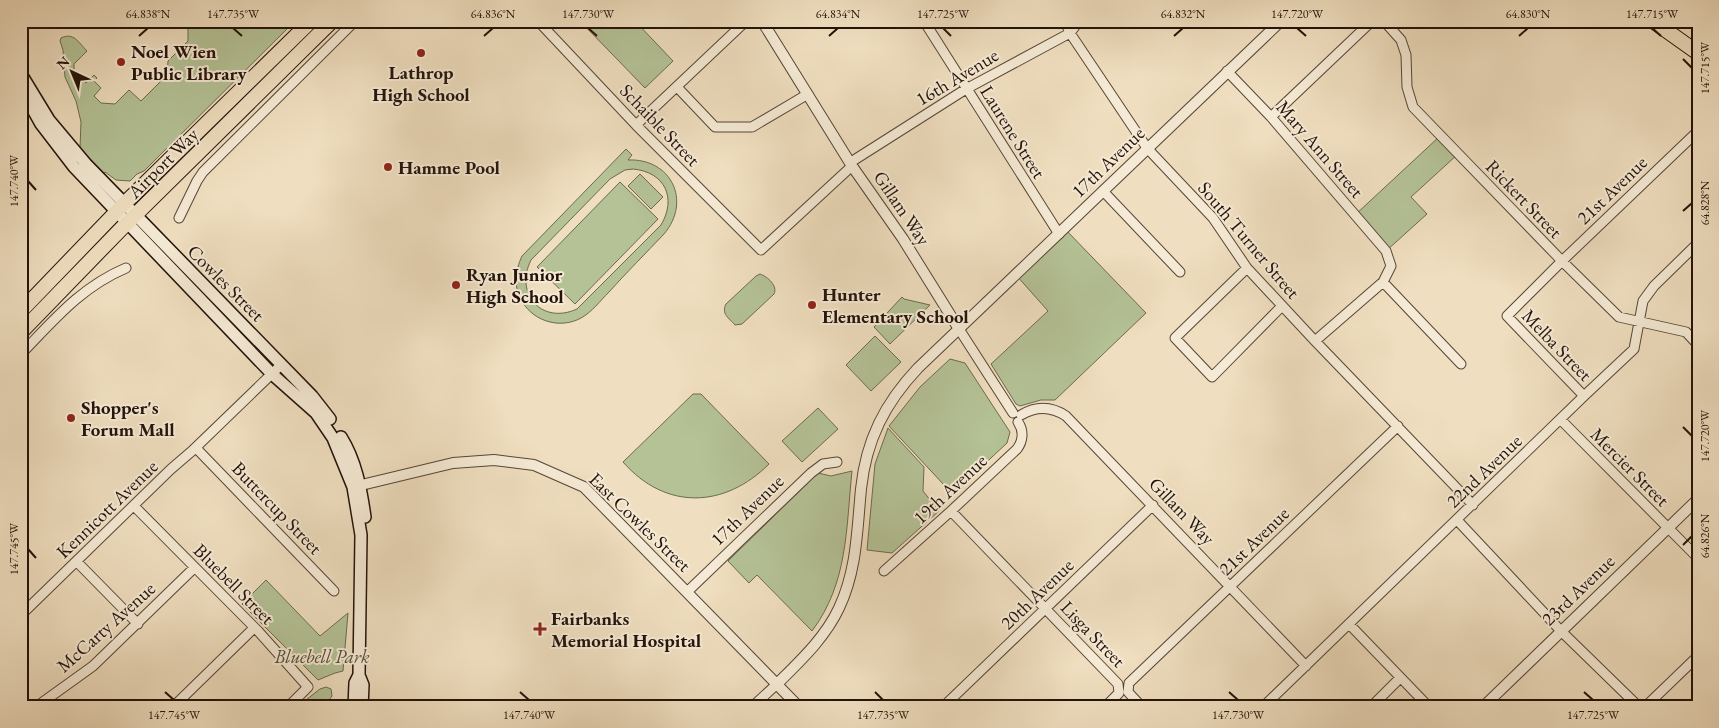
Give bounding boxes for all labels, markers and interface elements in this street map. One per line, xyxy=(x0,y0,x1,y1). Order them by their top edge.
text: 64.838°N xyxy=(126,6,171,22)
text: 147.735°W xyxy=(207,6,260,22)
text: 64.836°N xyxy=(471,6,516,22)
text: 147.730°W xyxy=(562,6,615,22)
text: 64.834°N xyxy=(816,6,861,22)
text: 147.725°W xyxy=(917,6,970,22)
text: 64.832°N xyxy=(1161,6,1206,22)
text: 147.720°W xyxy=(1271,6,1324,22)
text: 64.830°N xyxy=(1506,6,1551,22)
text: 147.715°W xyxy=(1626,6,1679,22)
place label: Noel Wien Public Library xyxy=(131,39,247,86)
text: 147.715°W xyxy=(1697,41,1713,94)
street label: 16th Avenue xyxy=(911,43,1003,111)
marker: Lathrop High School xyxy=(415,47,427,59)
north arrow xyxy=(48,48,98,98)
text: N xyxy=(53,52,74,73)
marker: Noel Wien Public Library xyxy=(115,56,127,68)
place label: Lathrop High School xyxy=(372,60,470,107)
street label: Schaible Street xyxy=(614,78,706,172)
street label: Laurene Street xyxy=(974,81,1052,183)
street label: Mary Ann Street xyxy=(1271,95,1369,203)
street label: 17th Avenue xyxy=(1066,121,1150,203)
street label: Airport Way xyxy=(121,122,204,205)
street label: 21st Avenue xyxy=(1571,150,1653,230)
text: 147.740°W xyxy=(6,154,22,207)
street label: Rickert Street xyxy=(1480,154,1568,244)
place label: Hamme Pool xyxy=(398,155,500,180)
marker: Hamme Pool xyxy=(382,161,394,173)
street label: Gillam Way xyxy=(868,166,937,251)
street label: South Turner Street xyxy=(1192,176,1306,304)
text: 64.828°N xyxy=(1697,180,1713,225)
street label: Cowles Street xyxy=(182,239,270,327)
place label: Ryan Junior High School xyxy=(466,262,564,309)
marker: Ryan Junior High School xyxy=(450,279,462,291)
place label: Hunter Elementary School xyxy=(822,282,969,329)
marker: Hunter Elementary School xyxy=(806,299,818,311)
street label: Melba Street xyxy=(1516,303,1598,387)
place label: Shopper's Forum Mall xyxy=(81,395,175,442)
text: 147.720°W xyxy=(1697,409,1713,462)
marker: Shopper's Forum Mall xyxy=(65,412,77,424)
street label: Mercier Street xyxy=(1585,422,1675,512)
street label: 22nd Avenue xyxy=(1441,429,1527,513)
street label: 19th Avenue xyxy=(908,448,992,530)
street label: Kennicott Avenue xyxy=(51,454,163,564)
street label: Buttercup Street xyxy=(226,456,328,560)
street label: East Cowles Street xyxy=(583,467,697,577)
street label: 17th Avenue xyxy=(705,469,789,551)
street label: Gillam Way xyxy=(1143,472,1221,551)
street label: 21st Avenue xyxy=(1213,501,1295,581)
text: 64.826°N xyxy=(1697,513,1713,558)
text: 147.745°W xyxy=(6,522,22,575)
street label: Bluebell Street xyxy=(188,538,280,630)
street label: 23rd Avenue xyxy=(1536,549,1620,631)
street label: 20th Avenue xyxy=(995,553,1079,635)
street label: McCarty Avenue xyxy=(51,576,161,678)
street label: Lisga Street xyxy=(1055,595,1131,673)
place label: Fairbanks Memorial Hospital xyxy=(551,606,702,653)
marker: Fairbanks Memorial Hospital xyxy=(533,622,547,636)
park label: Bluebell Park xyxy=(273,644,370,669)
text: 147.745°W xyxy=(148,707,201,723)
text: 147.740°W xyxy=(503,707,556,723)
text: 147.735°W xyxy=(857,707,910,723)
text: 147.730°W xyxy=(1212,707,1265,723)
text: 147.725°W xyxy=(1567,707,1620,723)

